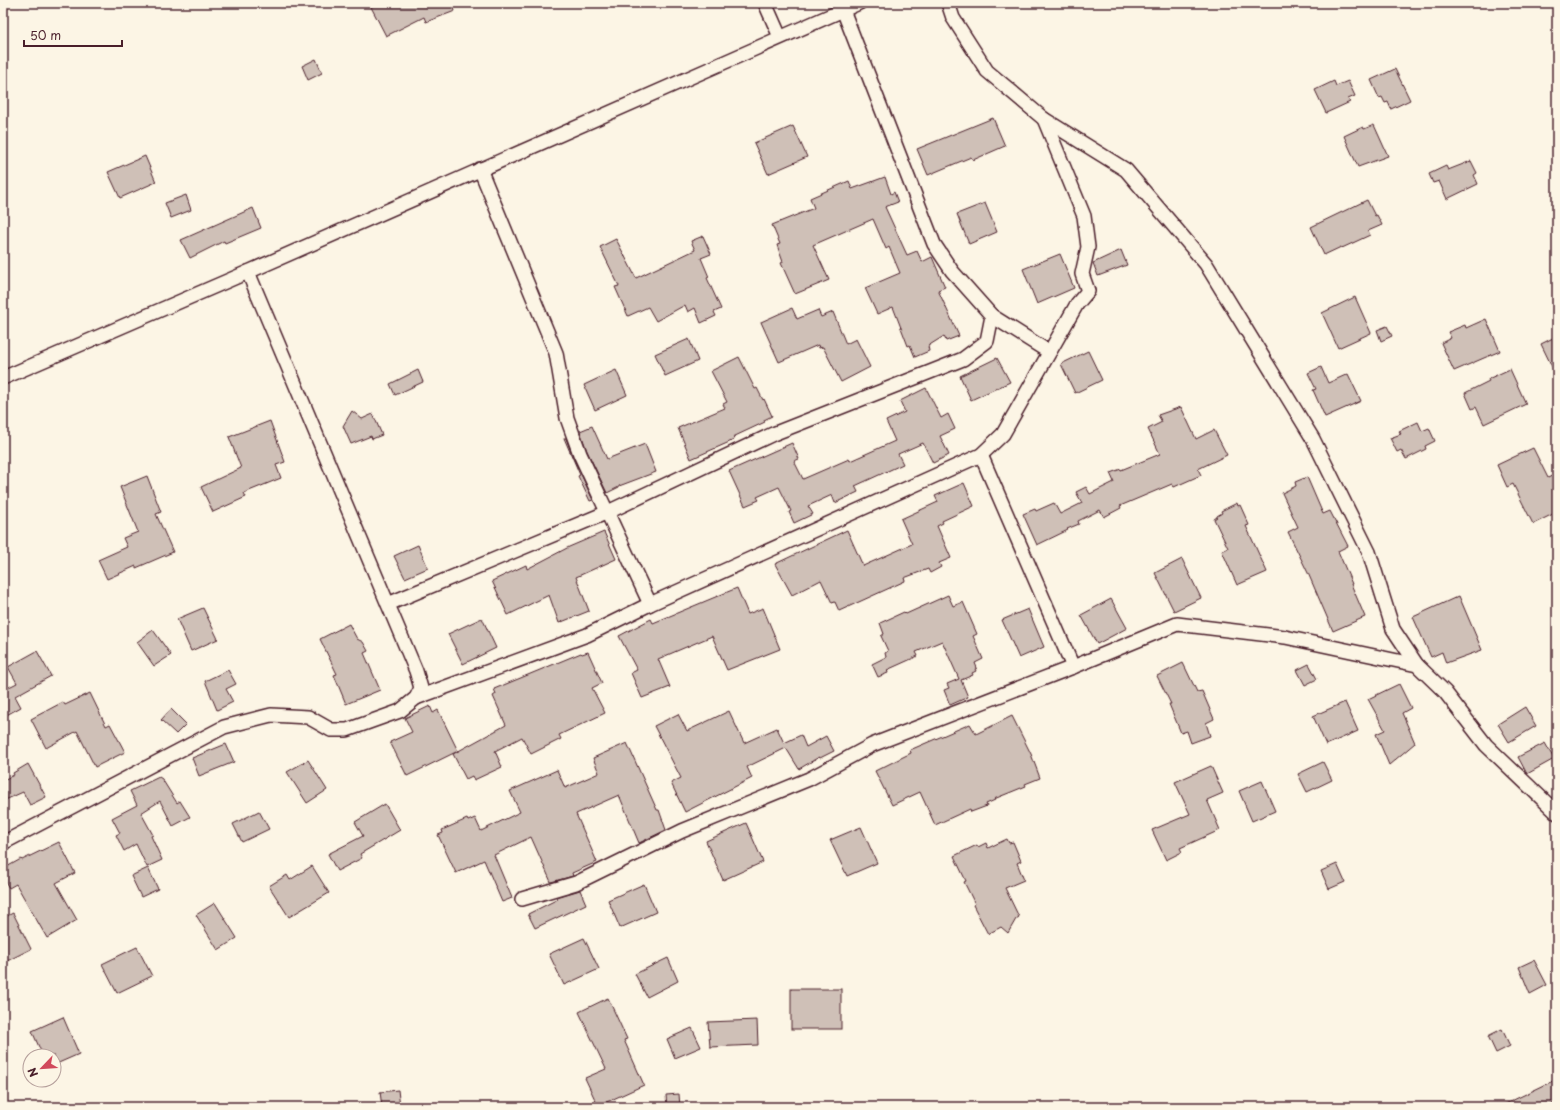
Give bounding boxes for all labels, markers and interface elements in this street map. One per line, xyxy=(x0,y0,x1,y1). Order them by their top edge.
scale bar xyxy=(24,22,122,48)
text: 50 m xyxy=(30,26,61,44)
north arrow xyxy=(22,1048,62,1088)
text: N xyxy=(23,1065,42,1080)

